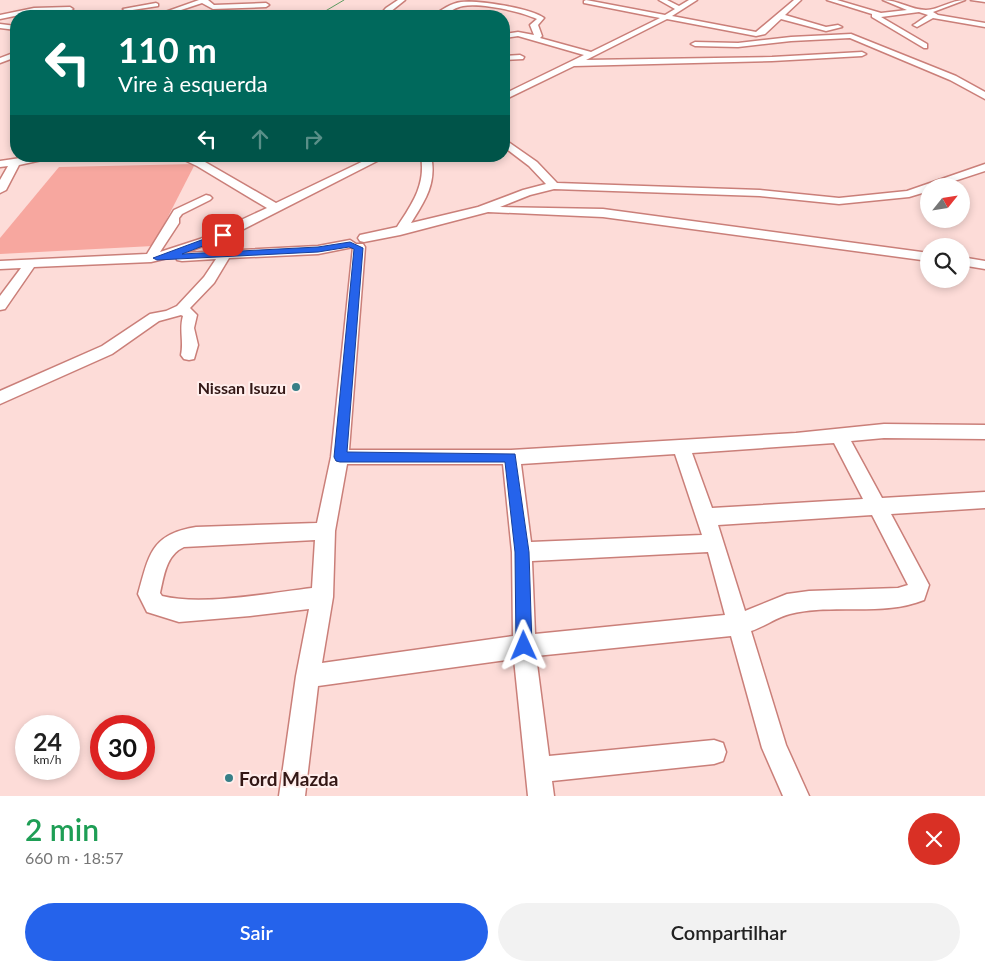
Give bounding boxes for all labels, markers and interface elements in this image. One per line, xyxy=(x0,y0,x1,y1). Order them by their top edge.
text: 110 m xyxy=(118,28,217,70)
icon: left xyxy=(35,30,100,95)
text: Vire à esquerda xyxy=(118,70,268,97)
icon: left xyxy=(193,125,221,153)
icon: ahead xyxy=(246,125,274,153)
icon: right xyxy=(299,125,327,153)
north arrow xyxy=(920,178,970,228)
map controls xyxy=(920,178,970,288)
pin xyxy=(202,214,244,256)
icon: arrive xyxy=(209,221,237,249)
button: search xyxy=(920,238,970,288)
place label: Nissan Isuzu xyxy=(198,378,286,397)
marker: Nissan Isuzu xyxy=(290,381,302,393)
position arrow xyxy=(497,619,549,671)
speed limit sign: 30 xyxy=(90,715,155,780)
text: 24 xyxy=(33,726,62,756)
text: km/h xyxy=(33,752,62,767)
place label: Ford Mazda xyxy=(239,767,338,790)
marker: Ford Mazda xyxy=(223,772,235,784)
text: 2 min xyxy=(25,811,99,847)
button: close xyxy=(908,813,960,865)
text: 660 m · 18:57 xyxy=(25,848,124,867)
button: Sair xyxy=(25,903,488,961)
button: Compartilhar xyxy=(498,903,960,961)

